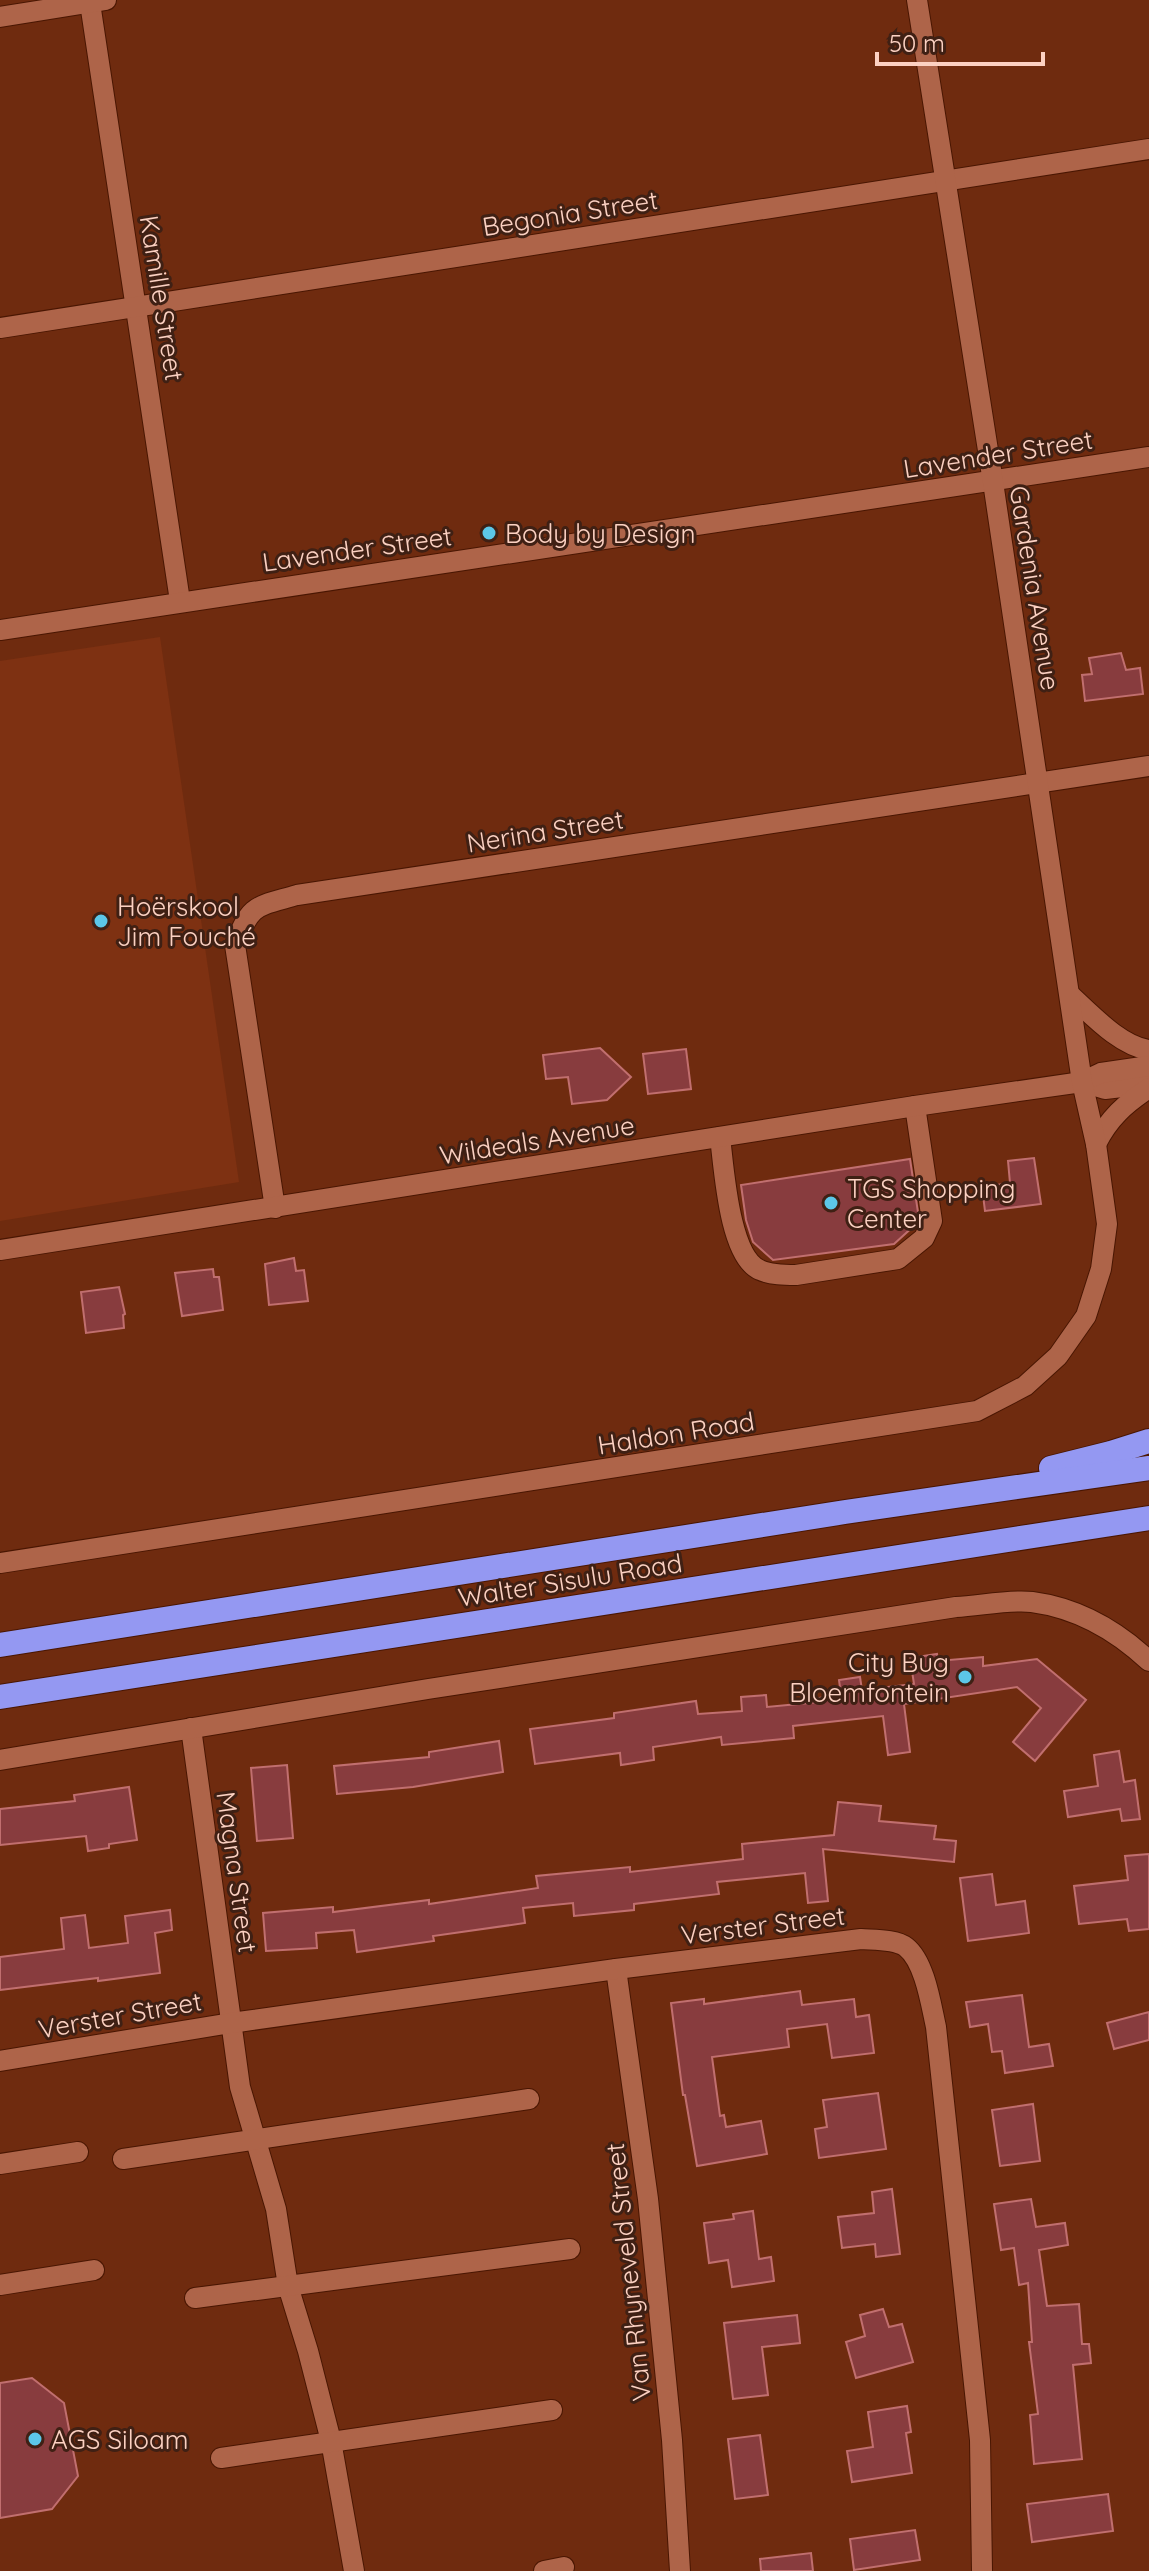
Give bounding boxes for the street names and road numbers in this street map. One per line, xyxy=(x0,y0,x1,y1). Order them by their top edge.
street label: Begonia Street xyxy=(480,183,660,243)
street label: Kamille Street xyxy=(133,213,191,383)
street label: Lavender Street xyxy=(901,423,1095,485)
street label: Gardenia Avenue xyxy=(1003,483,1067,693)
street label: Lavender Street xyxy=(260,519,454,579)
street label: Nerina Street xyxy=(464,802,626,860)
street label: Wildeals Avenue xyxy=(437,1108,637,1172)
street label: Haldon Road xyxy=(595,1404,757,1462)
street label: Walter Sisulu Road xyxy=(456,1546,684,1614)
street label: Magna Street xyxy=(209,1789,265,1955)
street label: Verster Street xyxy=(679,1899,847,1951)
street label: Verster Street xyxy=(36,1984,204,2046)
street label: Van Rhyneveld Street xyxy=(598,2141,658,2403)

